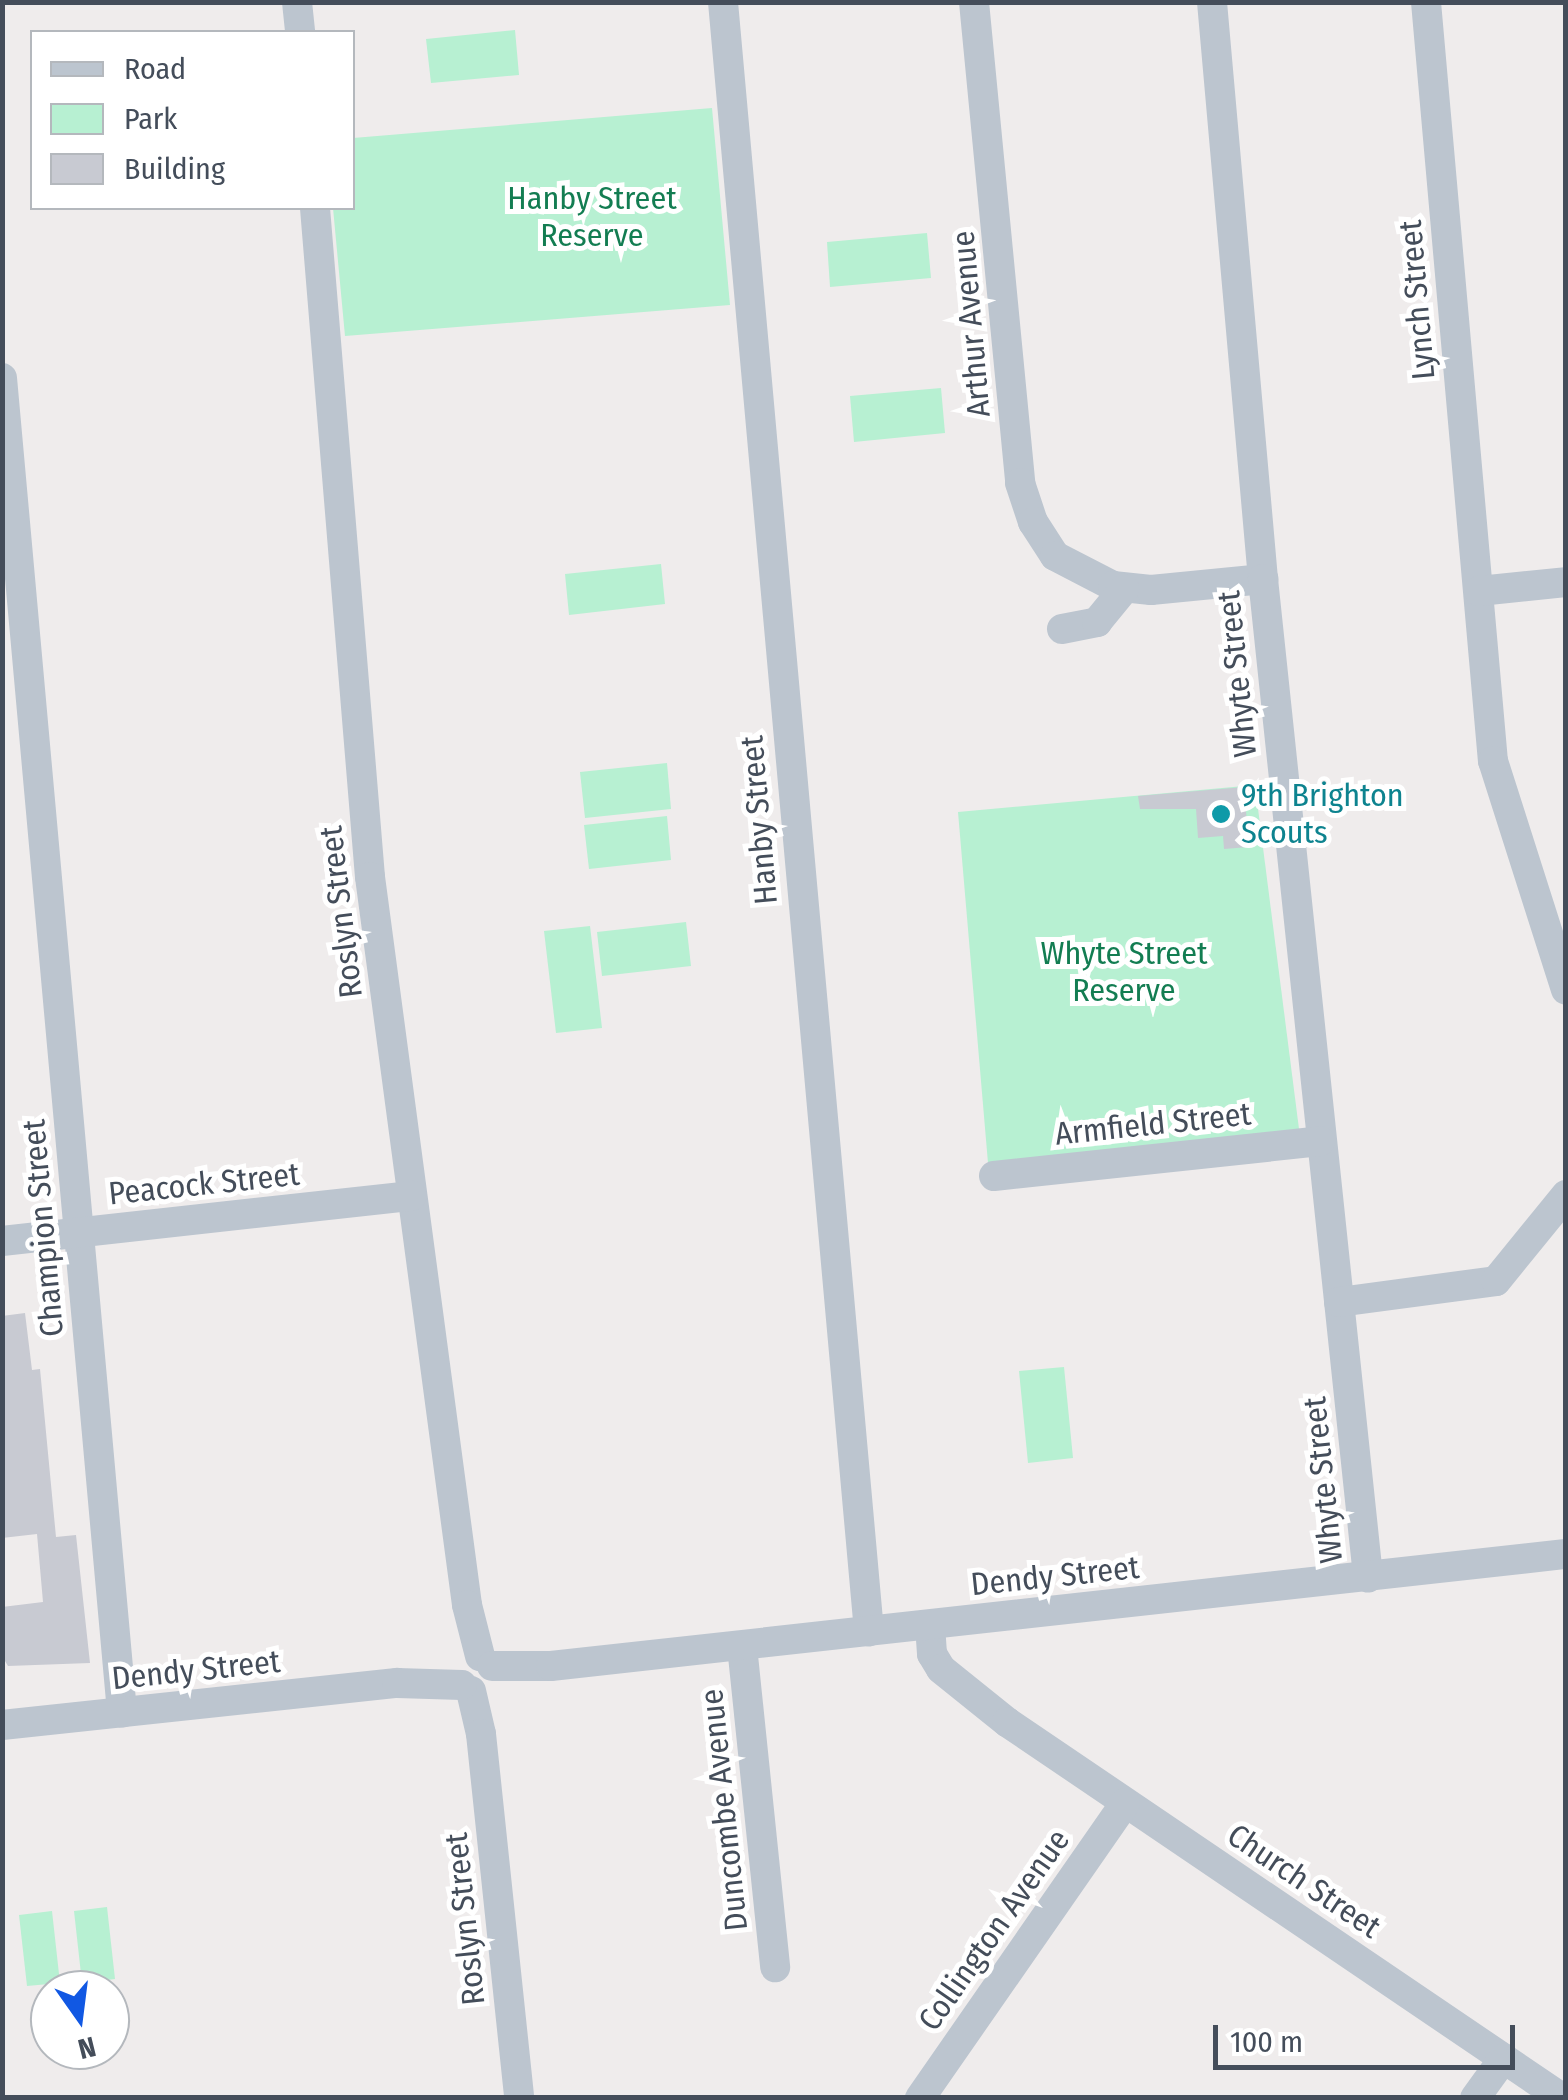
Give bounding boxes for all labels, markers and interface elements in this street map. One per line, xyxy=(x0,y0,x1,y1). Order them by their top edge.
legend xyxy=(30,30,355,210)
text: Road xyxy=(124,51,186,87)
text: Park xyxy=(124,101,177,137)
text: Building xyxy=(124,151,225,187)
park label: Hanby Street Reserve xyxy=(507,180,677,255)
street label: Lynch Street xyxy=(1391,219,1443,381)
street label: Arthur Avenue xyxy=(944,229,998,419)
street label: Whyte Street xyxy=(1209,589,1265,759)
street label: Hanby Street xyxy=(732,734,786,906)
place label: 9th Brighton Scouts xyxy=(1241,777,1404,852)
marker: 9th Brighton Scouts xyxy=(1210,803,1232,825)
street label: Roslyn Street xyxy=(311,824,371,1000)
park label: Whyte Street Reserve xyxy=(1041,935,1207,1010)
street label: Armfield Street xyxy=(1053,1095,1253,1153)
street label: Champion Street xyxy=(14,1118,72,1338)
street label: Peacock Street xyxy=(107,1155,301,1213)
street label: Whyte Street xyxy=(1295,1395,1351,1565)
street label: Dendy Street xyxy=(969,1548,1141,1604)
street label: Dendy Street xyxy=(110,1642,282,1698)
street label: Duncombe Avenue xyxy=(692,1687,756,1933)
street label: Church Street xyxy=(1220,1816,1388,1946)
street label: Collington Avenue xyxy=(910,1822,1078,2038)
street label: Roslyn Street xyxy=(437,1831,493,2007)
north arrow xyxy=(30,1970,130,2070)
scale bar xyxy=(1218,2005,1520,2067)
text: 100 m xyxy=(1230,2024,1303,2060)
text: N xyxy=(75,2030,99,2066)

